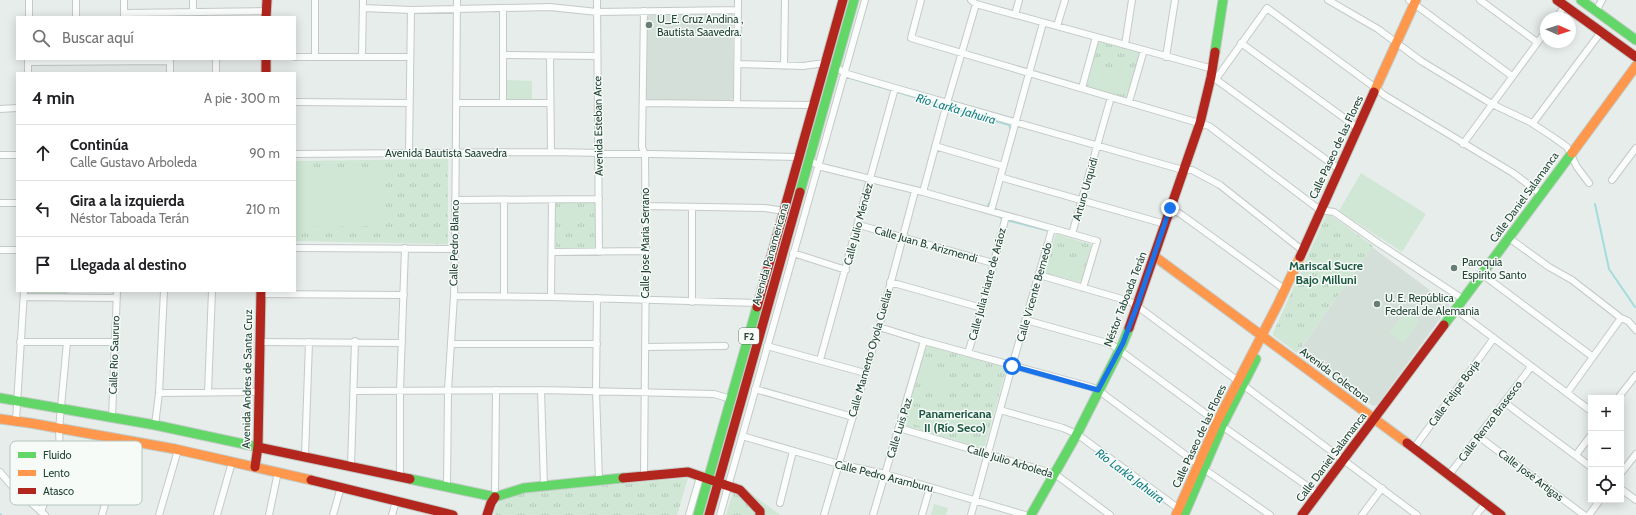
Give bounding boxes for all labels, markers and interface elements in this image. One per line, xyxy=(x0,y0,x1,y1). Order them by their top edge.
place label: U_E. Cruz Andina , Bautista Saavedra. xyxy=(657,12,743,39)
north arrow xyxy=(1540,12,1576,48)
search box xyxy=(16,16,296,60)
marker: U_E. Cruz Andina , Bautista Saavedra. xyxy=(644,20,654,30)
icon: search xyxy=(30,27,52,49)
text: Buscar aquí xyxy=(62,29,134,47)
street label: Avenida Esteban Arce xyxy=(590,75,606,176)
text: 4 min xyxy=(32,88,75,108)
text: A pie · 300 m xyxy=(204,90,280,106)
water label: Río Lark’a Jahuira xyxy=(914,90,998,127)
street label: Calle Paseo de las Flores xyxy=(1306,93,1366,201)
text: Continúa xyxy=(70,136,128,154)
icon: ahead xyxy=(32,142,54,164)
text: 90 m xyxy=(249,145,280,161)
street label: Avenida Bautista Saavedra xyxy=(385,146,508,160)
street label: Calle Daniel Salamanca xyxy=(1486,148,1562,245)
text: Calle Gustavo Arboleda xyxy=(70,154,197,170)
street label: Arturo Urquidi xyxy=(1069,156,1101,222)
street label: Calle Julio Méndez xyxy=(840,181,876,267)
street label: Calle Jose Maria Serrano xyxy=(638,188,652,298)
text: Gira a la izquierda xyxy=(70,192,184,210)
icon: left xyxy=(32,198,54,220)
route end xyxy=(1161,199,1179,217)
street label: Calle Pedro Blanco xyxy=(446,200,462,286)
text: 210 m xyxy=(246,201,280,217)
street label: Avenida Panamericana xyxy=(749,201,791,307)
text: Néstor Taboada Terán xyxy=(70,210,189,226)
street label: Calle Juan B. Arizmendi xyxy=(873,223,979,265)
street label: Calle Julia Iriarte de Aráoz xyxy=(965,226,1009,342)
street label: Calle Vicente Bernedo xyxy=(1013,241,1055,343)
street label: Néstor Taboada Terán xyxy=(1100,249,1150,349)
icon: arrive xyxy=(32,254,54,276)
place label: Paroquia Espirito Santo xyxy=(1462,255,1527,282)
text: Llegada al destino xyxy=(70,256,186,274)
district label: Mariscal Sucre Bajo Milluni xyxy=(1289,258,1363,287)
marker: Paroquia Espirito Santo xyxy=(1449,263,1459,273)
street label: Calle Mamerto Oyola Cuellar xyxy=(845,287,895,419)
place label: U. E. República Federal de Alemania xyxy=(1385,291,1480,318)
marker: U. E. República Federal de Alemania xyxy=(1372,299,1382,309)
street label: Avenida Andres de Santa Cruz xyxy=(239,309,255,449)
street label: Calle Rio Saururo xyxy=(106,315,122,395)
road number: F2 xyxy=(739,328,759,344)
street label: Avenida Colectora xyxy=(1297,344,1373,406)
street label: Calle Felipe Borja xyxy=(1425,356,1483,429)
route start xyxy=(1003,357,1021,375)
street label: Calle Renzo Brasesco xyxy=(1455,378,1525,464)
street label: Calle Paseo de las Flores xyxy=(1169,382,1229,490)
map controls xyxy=(1588,395,1624,503)
button: + xyxy=(1588,395,1624,431)
street label: Calle Luis Paz xyxy=(883,396,915,460)
district label: Panamericana II (Río Seco) xyxy=(918,406,992,435)
street label: Calle Daniel Salamanca xyxy=(1293,409,1370,505)
button: − xyxy=(1588,431,1624,467)
legend xyxy=(10,441,142,505)
street label: Calle Julio Arboleda xyxy=(965,441,1055,481)
water label: Río Lark’a Jahuira xyxy=(1093,445,1168,506)
street label: Calle José Artigas xyxy=(1496,446,1567,504)
text: Fluido xyxy=(43,448,72,462)
street label: Calle Pedro Aramburu xyxy=(833,457,935,495)
text: Lento xyxy=(43,466,70,480)
button: locate xyxy=(1588,467,1624,503)
text: Atasco xyxy=(43,484,74,498)

